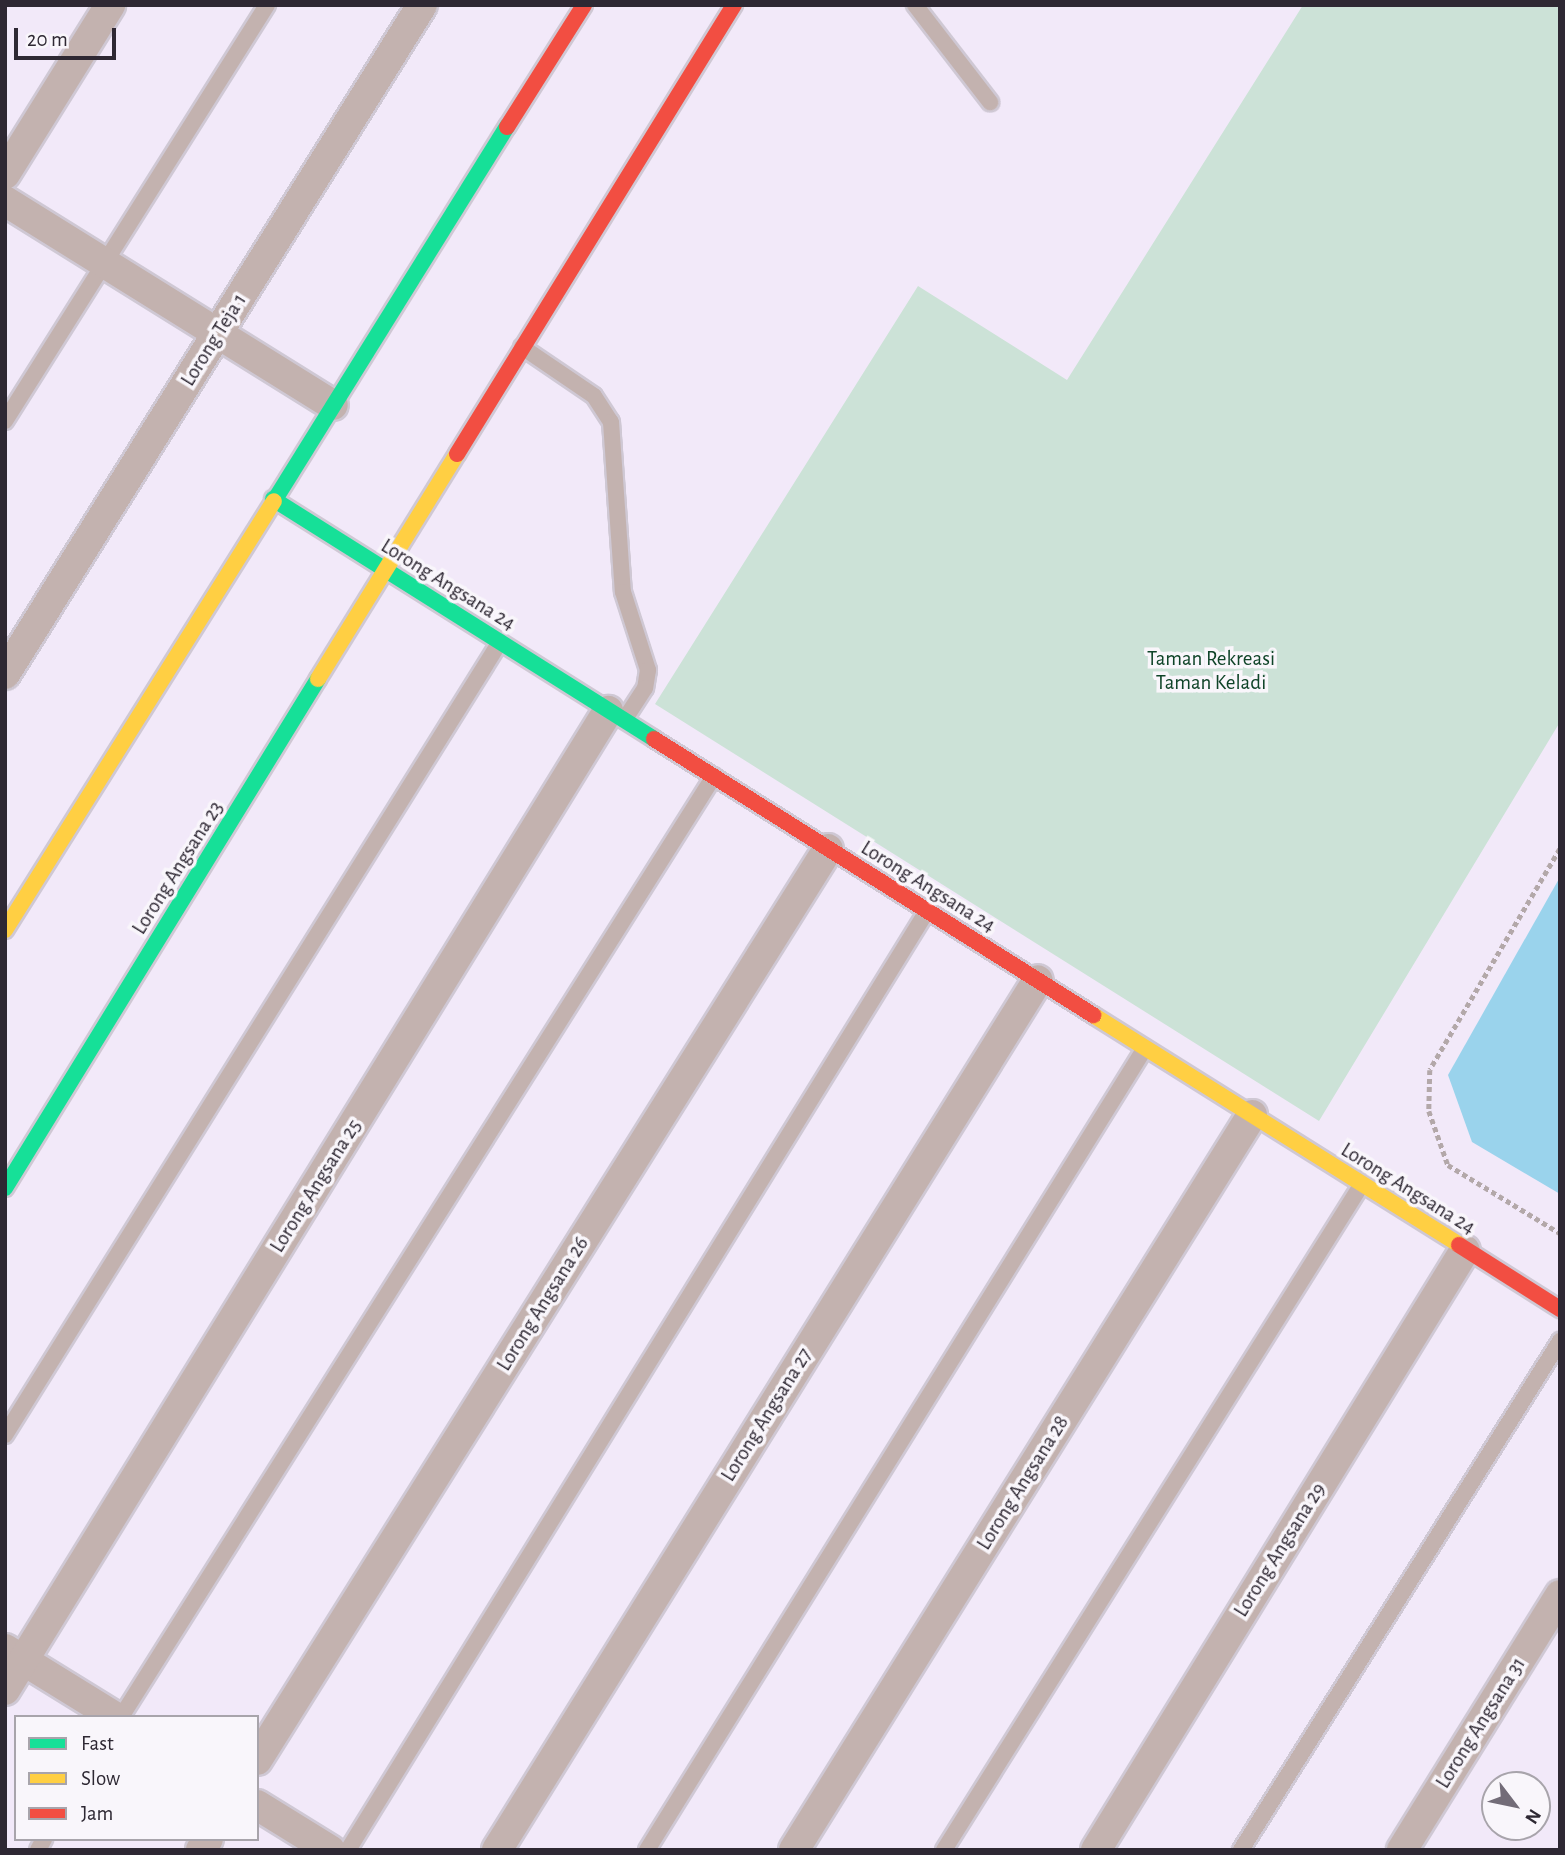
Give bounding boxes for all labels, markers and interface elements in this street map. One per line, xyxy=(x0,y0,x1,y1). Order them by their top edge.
scale bar xyxy=(18,14,119,58)
text: 20 m xyxy=(27,29,68,50)
street label: Lorong Teja 1 xyxy=(176,289,252,391)
street label: Lorong Angsana 24 xyxy=(376,534,520,636)
park label: Taman Rekreasi Taman Keladi xyxy=(1147,646,1275,696)
street label: Lorong Angsana 23 xyxy=(127,797,229,939)
street label: Lorong Angsana 24 xyxy=(856,836,1000,938)
street label: Lorong Angsana 25 xyxy=(265,1115,367,1257)
street label: Lorong Angsana 24 xyxy=(1336,1138,1480,1240)
street label: Lorong Angsana 26 xyxy=(492,1232,594,1376)
street label: Lorong Angsana 27 xyxy=(716,1344,818,1486)
street label: Lorong Angsana 28 xyxy=(972,1411,1074,1555)
street label: Lorong Angsana 29 xyxy=(1229,1478,1331,1622)
street label: Lorong Angsana 31 xyxy=(1431,1653,1531,1793)
legend xyxy=(14,1715,259,1841)
text: Fast xyxy=(81,1733,114,1754)
text: Slow xyxy=(81,1768,120,1789)
north arrow xyxy=(1481,1771,1551,1841)
text: Jam xyxy=(81,1803,113,1824)
text: N xyxy=(1521,1806,1544,1827)

